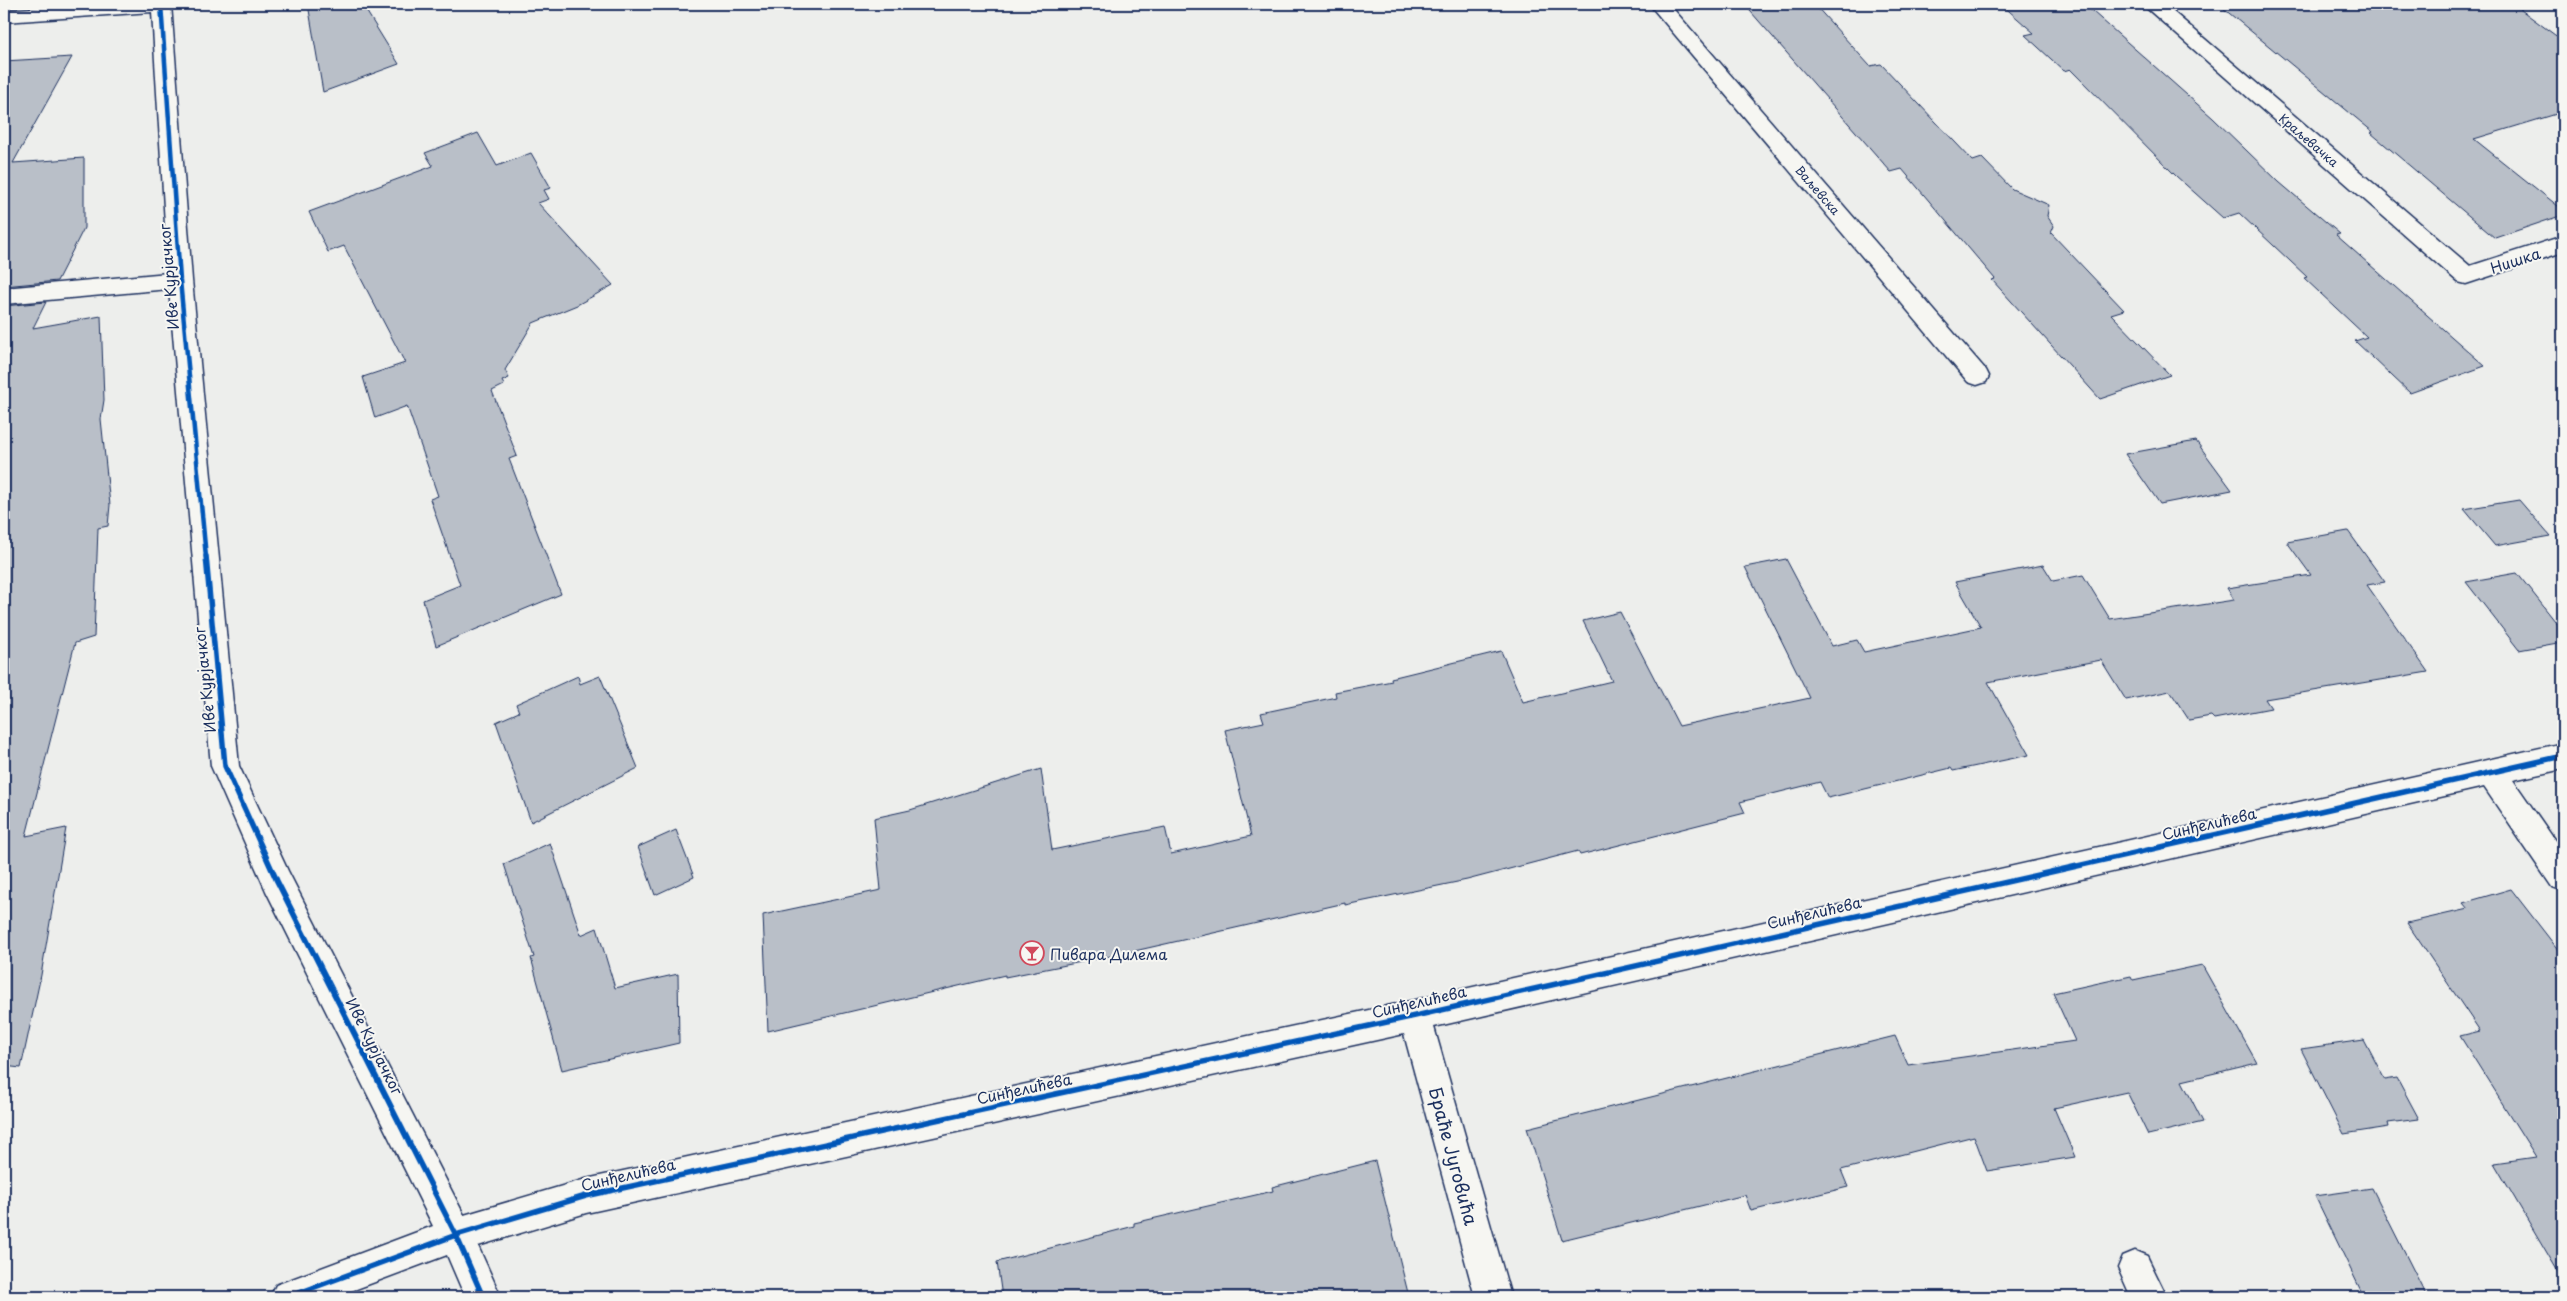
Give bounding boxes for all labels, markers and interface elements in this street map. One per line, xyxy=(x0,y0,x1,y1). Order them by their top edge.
street label: Краљевачка xyxy=(2275,109,2343,171)
street label: Ваљевска xyxy=(1791,161,1845,219)
street label: Иве Курјачког xyxy=(152,223,184,331)
street label: Нишка xyxy=(2487,241,2544,279)
street label: Иве Курјачког xyxy=(187,625,221,734)
street label: Синђелићева xyxy=(2159,801,2259,845)
street label: Синђелићева xyxy=(1764,890,1864,934)
bar icon: Пивара Дилема xyxy=(1019,940,1045,966)
place label: Пивара Дилема xyxy=(1050,942,1168,965)
street label: Синђелићева xyxy=(1369,979,1469,1023)
street label: Иве Курјачког xyxy=(341,993,410,1099)
street label: Синђелићева xyxy=(974,1067,1074,1109)
street label: Браће Југовића xyxy=(1423,1084,1486,1229)
street label: Синђелићева xyxy=(578,1152,678,1196)

